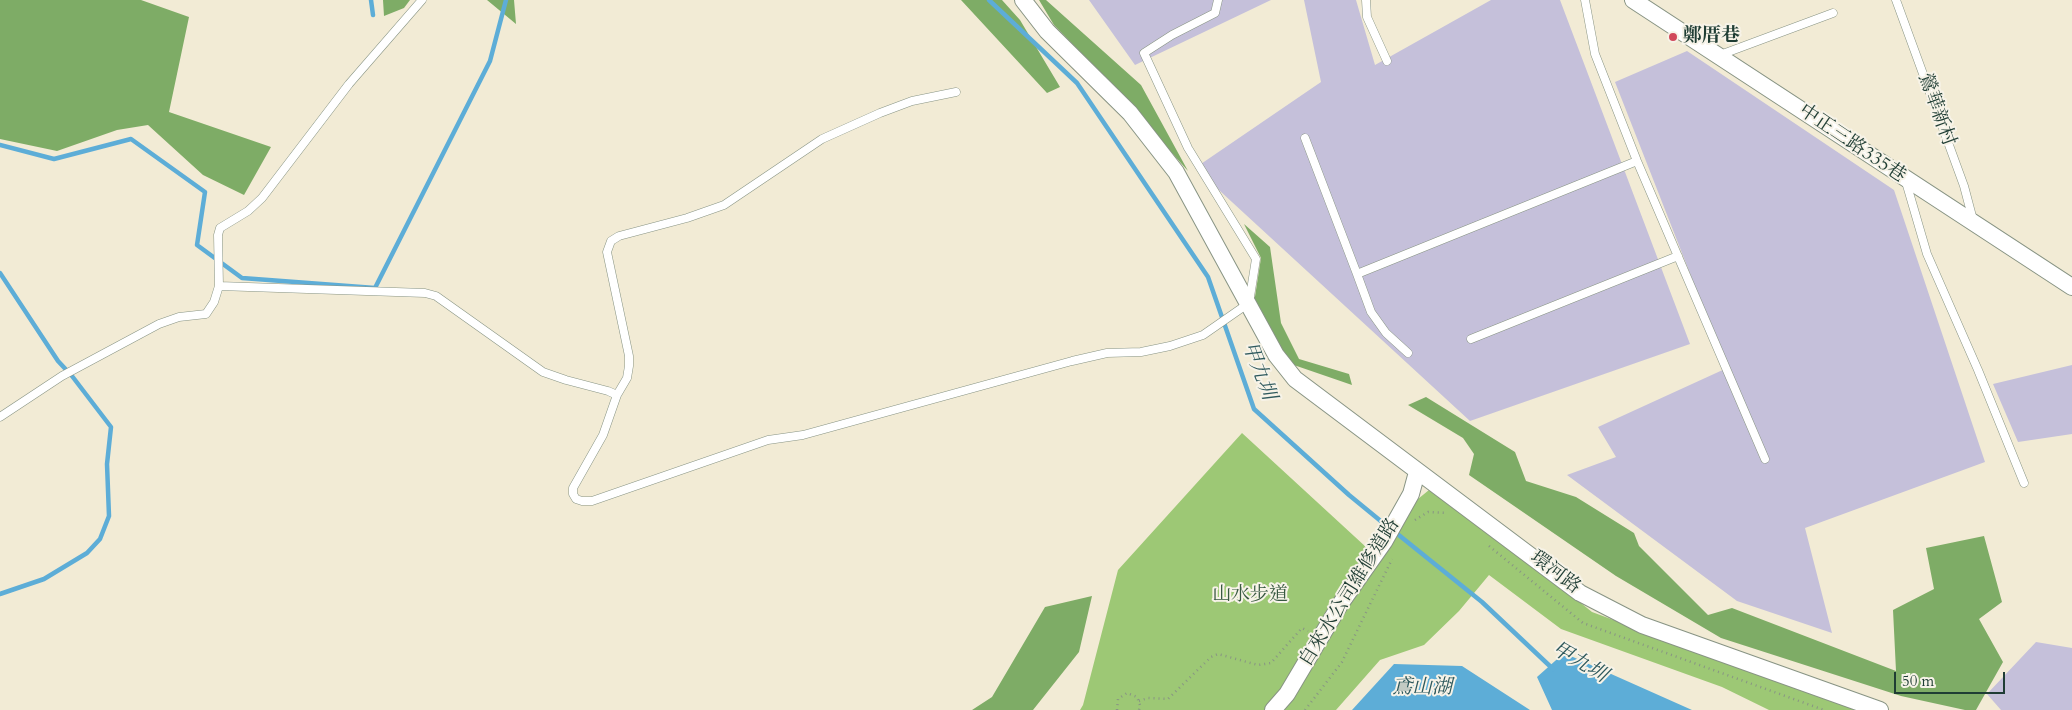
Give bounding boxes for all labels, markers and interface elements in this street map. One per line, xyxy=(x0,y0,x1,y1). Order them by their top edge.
place label: 鄭厝巷 xyxy=(1683,26,1740,48)
marker: 鄭厝巷 xyxy=(1667,31,1679,43)
street label: 鶯華新村 xyxy=(1912,70,1960,150)
street label: 中正三路335巷 xyxy=(1794,100,1910,188)
water label: 甲九圳 xyxy=(1236,339,1280,403)
street label: 自來水公司維修道路 xyxy=(1295,514,1405,672)
street label: 環河路 xyxy=(1525,547,1585,599)
park label: 山水步道 xyxy=(1212,585,1288,607)
water label: 甲九圳 xyxy=(1547,638,1611,688)
scale bar xyxy=(1897,662,2008,694)
text: 50 m xyxy=(1902,671,1934,691)
water label: 鳶山湖 xyxy=(1392,676,1452,700)

